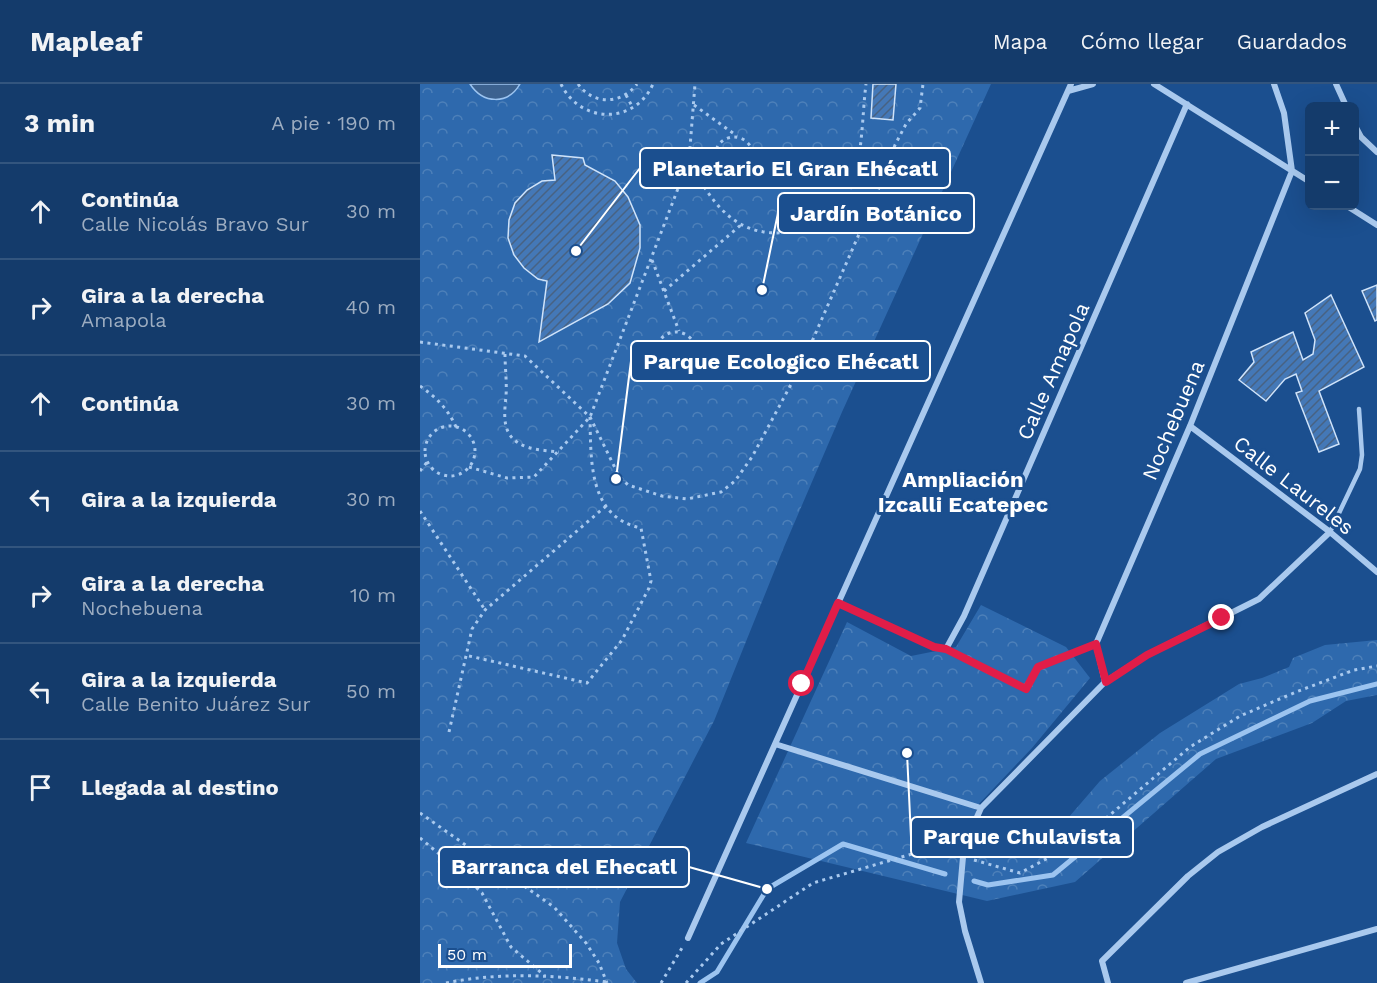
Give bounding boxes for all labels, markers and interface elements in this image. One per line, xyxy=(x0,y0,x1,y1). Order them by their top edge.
text: Mapleaf xyxy=(30,25,142,58)
text: Mapa xyxy=(993,29,1047,54)
text: Cómo llegar xyxy=(1080,29,1204,54)
text: Guardados xyxy=(1237,29,1347,54)
map controls xyxy=(1305,102,1359,210)
button: + xyxy=(1305,102,1359,156)
text: 3 min xyxy=(24,108,95,138)
text: A pie · 190 m xyxy=(271,111,396,135)
callout: Planetario El Gran Ehécatl xyxy=(640,148,950,188)
text: Planetario El Gran Ehécatl xyxy=(652,156,939,181)
button: − xyxy=(1305,156,1359,210)
text: Continúa xyxy=(81,187,179,212)
callout: Jardín Botánico xyxy=(778,193,974,233)
icon: ahead xyxy=(24,195,57,228)
text: 30 m xyxy=(346,199,396,223)
text: Jardín Botánico xyxy=(790,201,962,226)
text: Calle Nicolás Bravo Sur xyxy=(81,212,309,236)
text: Gira a la derecha xyxy=(81,283,264,308)
icon: right xyxy=(24,291,57,324)
text: 40 m xyxy=(345,295,396,319)
street label: Calle Amapola xyxy=(1012,298,1094,443)
text: Amapola xyxy=(81,308,167,332)
callout: Parque Ecologico Ehécatl xyxy=(631,341,930,381)
text: Parque Ecologico Ehécatl xyxy=(643,349,919,374)
street label: Nochebuena xyxy=(1137,356,1210,484)
icon: ahead xyxy=(24,387,57,420)
text: Continúa xyxy=(81,391,179,416)
text: 30 m xyxy=(346,391,396,415)
street label: Calle Laureles xyxy=(1229,430,1359,540)
district label: Ampliación Izcalli Ecatepec xyxy=(878,467,1048,517)
icon: left xyxy=(24,483,57,516)
text: Gira a la izquierda xyxy=(81,487,277,512)
text: 30 m xyxy=(346,487,396,511)
text: Gira a la derecha xyxy=(81,571,264,596)
icon: right xyxy=(24,579,57,612)
text: 10 m xyxy=(350,583,396,607)
text: Nochebuena xyxy=(81,596,203,620)
route end xyxy=(1208,604,1234,630)
text: Gira a la izquierda xyxy=(81,667,277,692)
route start xyxy=(788,670,814,696)
icon: left xyxy=(24,675,57,708)
text: 50 m xyxy=(346,679,396,703)
text: Calle Benito Juárez Sur xyxy=(81,692,311,716)
icon: arrive xyxy=(24,771,57,804)
text: Llegada al destino xyxy=(81,775,279,800)
callout: Parque Chulavista xyxy=(911,817,1133,857)
text: Parque Chulavista xyxy=(923,824,1121,849)
callout: Barranca del Ehecatl xyxy=(439,847,689,887)
text: Barranca del Ehecatl xyxy=(451,854,678,879)
scale bar xyxy=(438,941,572,968)
text: 50 m xyxy=(447,945,487,964)

